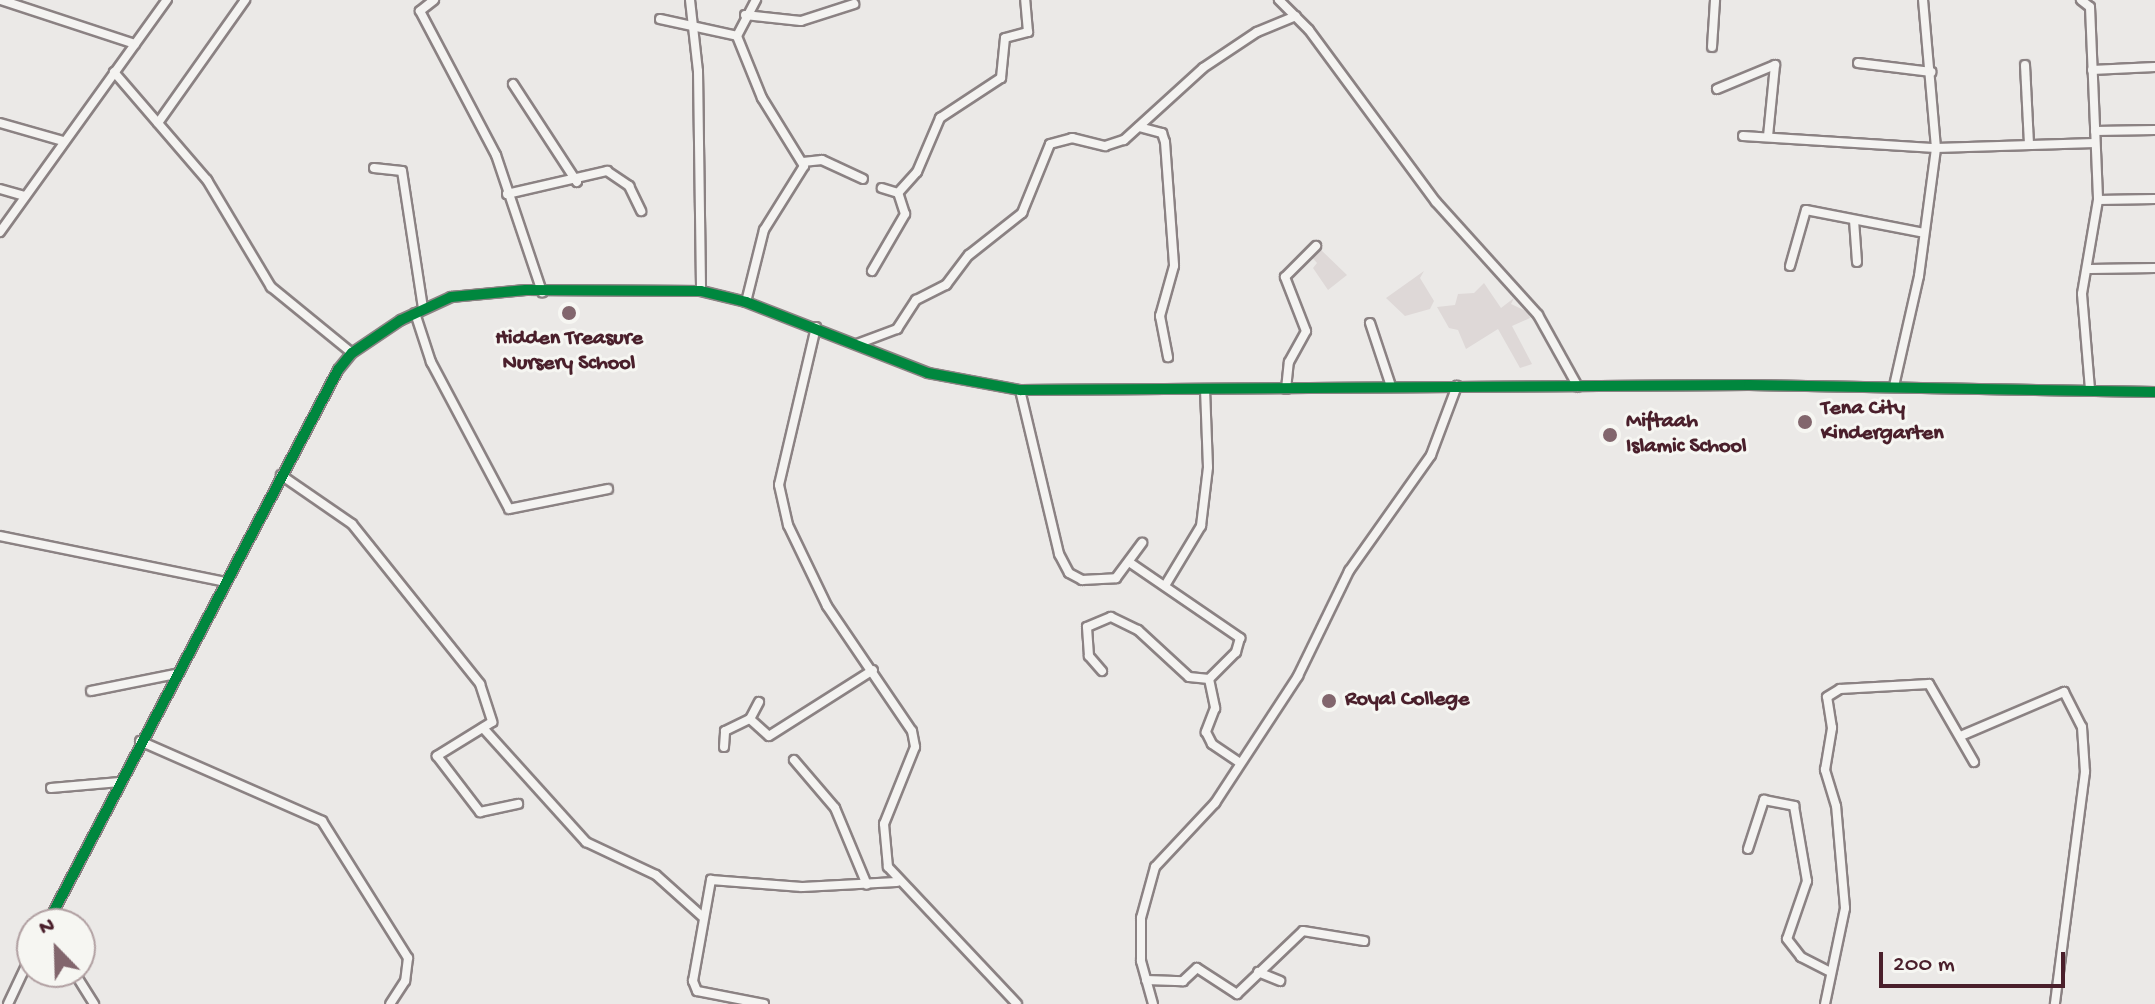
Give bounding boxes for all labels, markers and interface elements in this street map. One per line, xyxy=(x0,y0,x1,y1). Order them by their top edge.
marker: Hidden Treasure Nursery School xyxy=(560,304,578,322)
place label: Hidden Treasure Nursery School xyxy=(495,326,643,378)
place label: Tena City Kindergarten xyxy=(1821,396,1944,448)
place label: Miftaah Islamic School xyxy=(1626,409,1747,460)
marker: Tena City Kindergarten xyxy=(1796,413,1814,431)
marker: Miftaah Islamic School xyxy=(1601,426,1619,444)
place label: Royal College xyxy=(1345,688,1469,714)
marker: Royal College xyxy=(1320,692,1338,710)
north arrow xyxy=(16,908,96,988)
text: N xyxy=(36,913,59,943)
scale bar xyxy=(1883,936,2069,986)
text: 200 m xyxy=(1893,951,1955,980)

